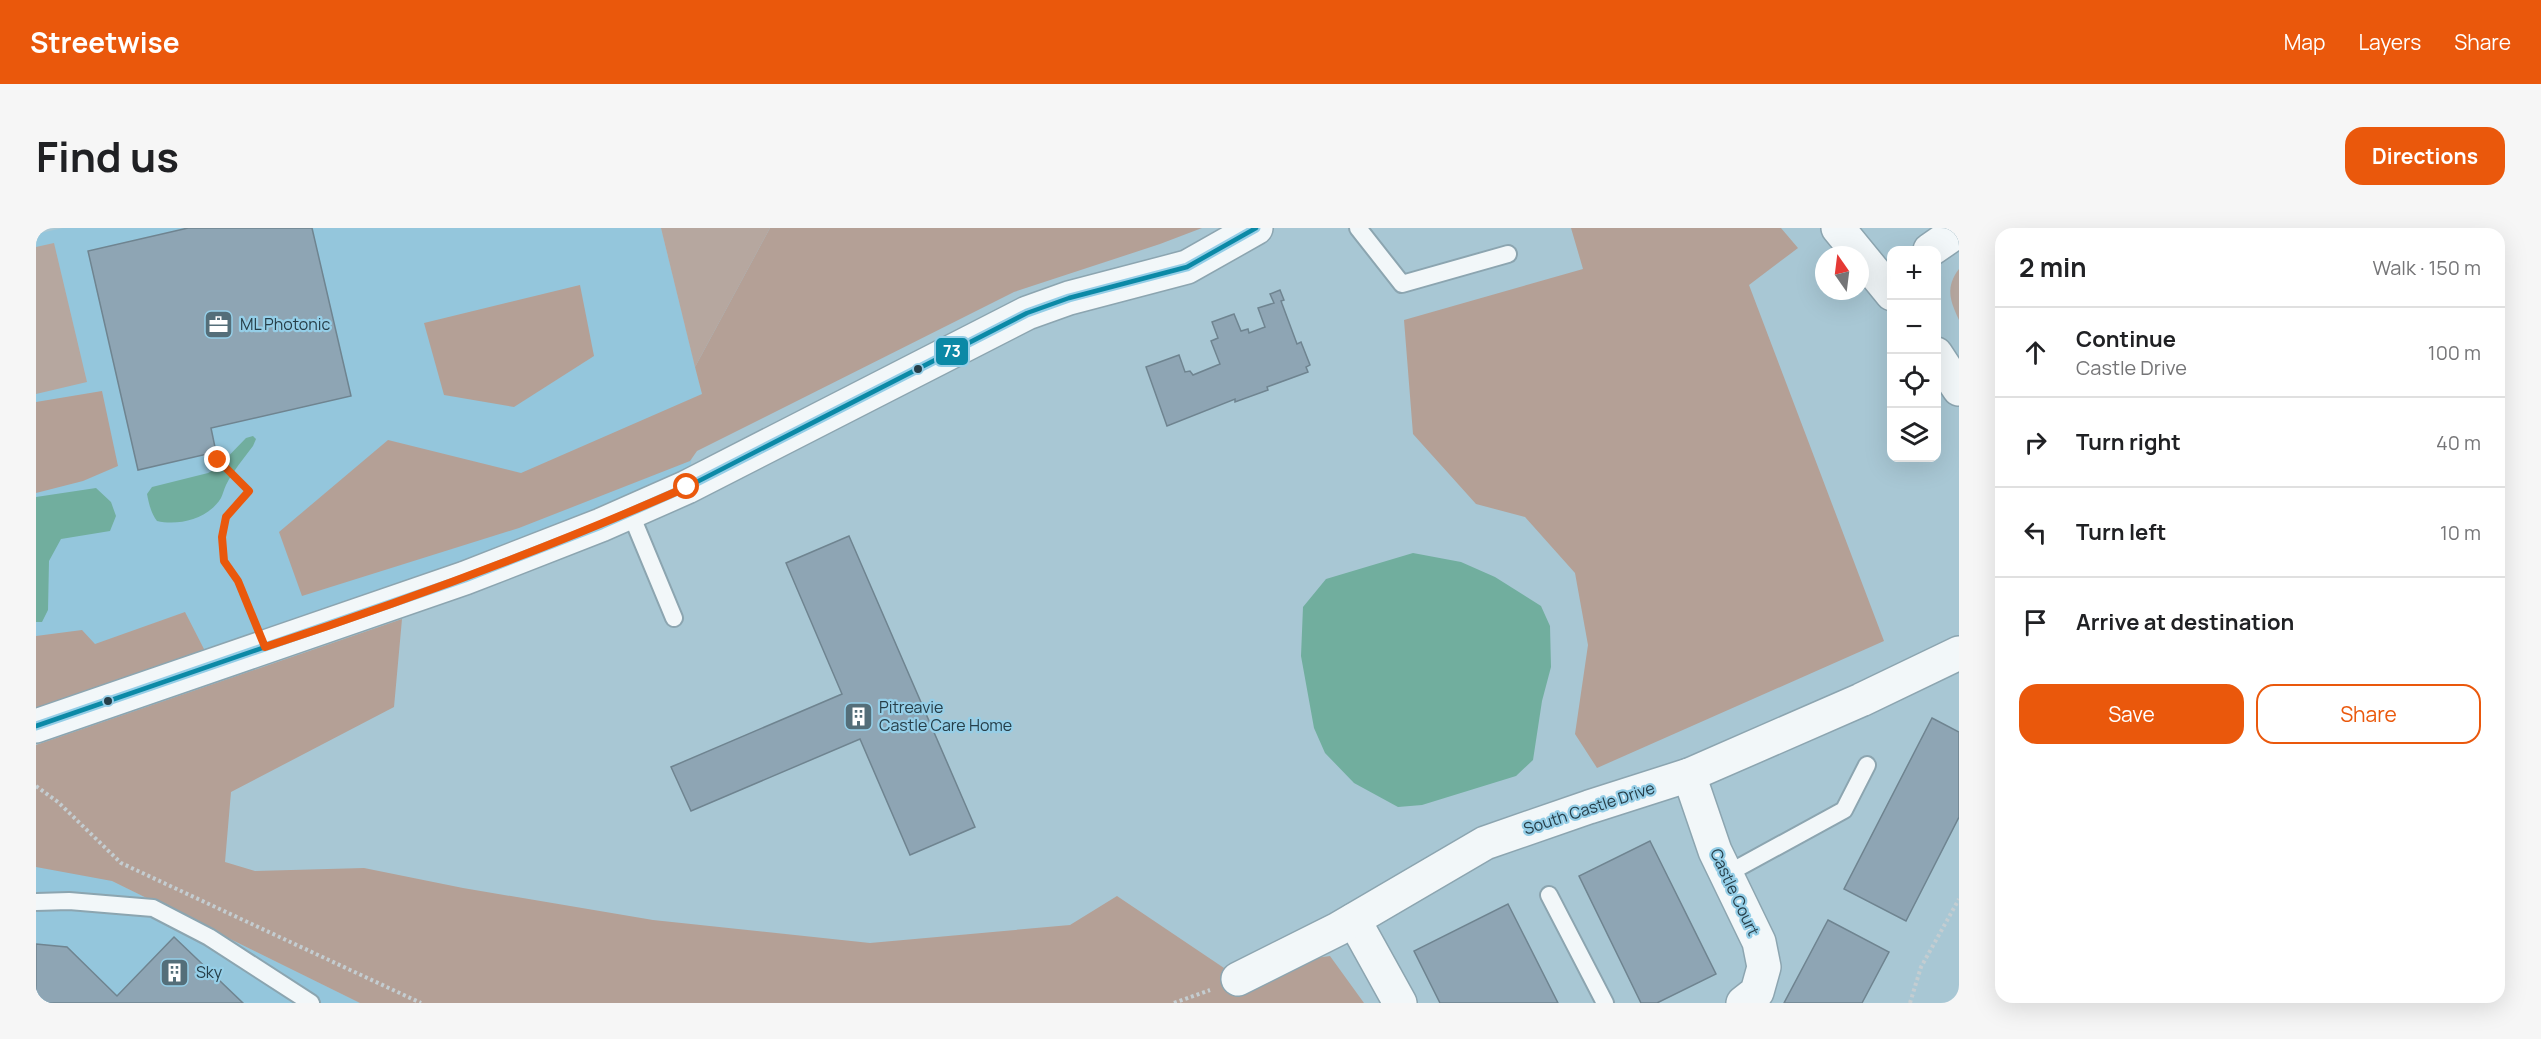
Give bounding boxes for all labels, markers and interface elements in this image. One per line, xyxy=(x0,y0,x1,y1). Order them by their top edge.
text: Streetwise xyxy=(30,23,180,61)
text: Map xyxy=(2284,28,2325,56)
text: Layers xyxy=(2358,28,2421,56)
text: Share xyxy=(2454,28,2511,56)
text: Find us xyxy=(36,127,179,185)
button: Directions xyxy=(2345,127,2505,185)
north arrow xyxy=(1815,246,1869,300)
map controls xyxy=(1887,246,1941,462)
button: + xyxy=(1887,246,1941,300)
text: 2 min xyxy=(2019,249,2087,285)
text: Walk · 150 m xyxy=(2372,254,2481,281)
button: − xyxy=(1887,300,1941,354)
office icon: ML Photonic xyxy=(203,308,235,340)
place label: ML Photonic xyxy=(240,313,330,335)
text: Continue xyxy=(2076,324,2176,354)
icon: ahead xyxy=(2019,336,2052,369)
line badge: 73 xyxy=(935,337,969,366)
text: 100 m xyxy=(2428,339,2481,366)
text: 73 xyxy=(943,340,961,362)
button: locate xyxy=(1887,354,1941,408)
text: Castle Drive xyxy=(2076,354,2187,381)
unlabelled marker xyxy=(912,363,924,375)
button: layers xyxy=(1887,408,1941,462)
icon: right xyxy=(2019,426,2052,459)
text: Turn right xyxy=(2076,427,2181,457)
text: 40 m xyxy=(2436,429,2481,456)
route end xyxy=(204,446,230,472)
route start xyxy=(673,473,699,499)
icon: left xyxy=(2019,516,2052,549)
text: Turn left xyxy=(2076,517,2166,547)
text: 10 m xyxy=(2440,519,2481,546)
icon: arrive xyxy=(2019,606,2052,639)
text: Arrive at destination xyxy=(2076,607,2294,637)
button: Save xyxy=(2019,684,2244,744)
button: Share xyxy=(2256,684,2481,744)
unlabelled marker xyxy=(102,695,114,707)
place label: Pitreavie Castle Care Home xyxy=(879,696,1012,736)
building icon: Pitreavie Castle Care Home xyxy=(842,700,874,732)
street label: South Castle Drive xyxy=(1521,776,1657,840)
street label: Castle Court xyxy=(1705,845,1765,939)
building icon: Sky xyxy=(159,956,191,988)
place label: Sky xyxy=(196,961,223,983)

